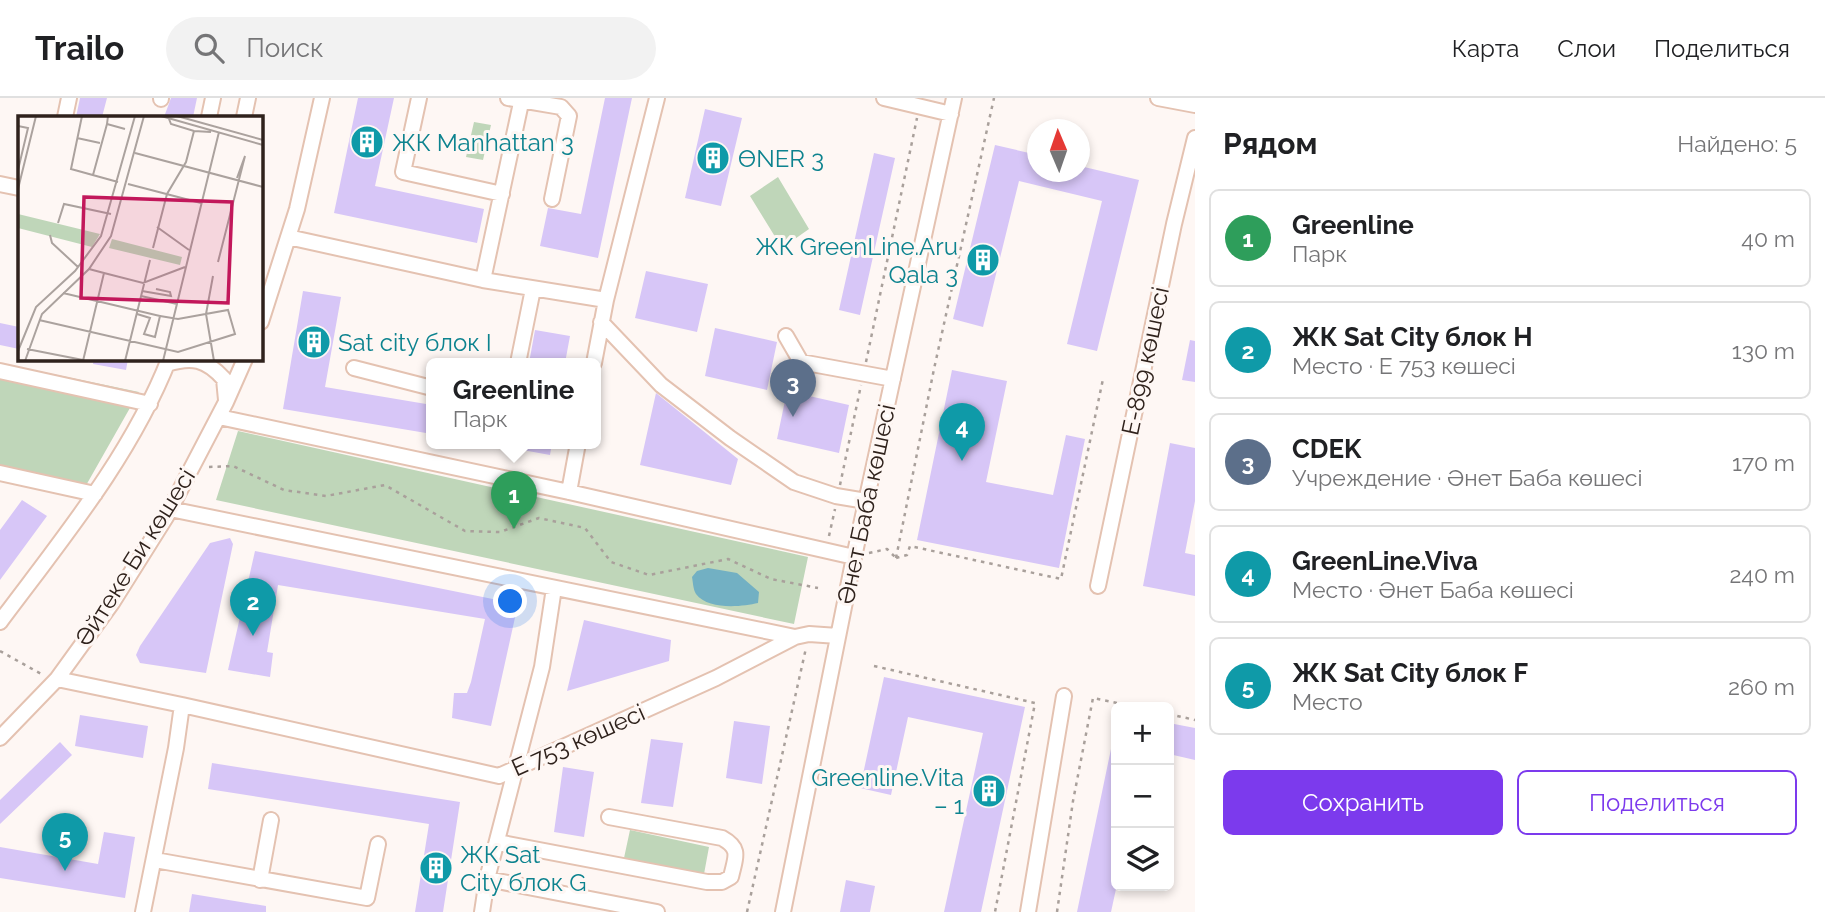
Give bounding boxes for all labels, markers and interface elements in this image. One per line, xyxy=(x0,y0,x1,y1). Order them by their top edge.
search box xyxy=(166,17,656,80)
text: Trailo xyxy=(35,29,124,68)
icon: search xyxy=(190,29,228,67)
text: Поиск xyxy=(246,33,324,63)
text: Карта xyxy=(1452,34,1519,63)
text: Слои xyxy=(1557,34,1616,63)
text: Поделиться xyxy=(1654,34,1790,63)
inset map xyxy=(18,116,262,360)
north arrow xyxy=(1027,119,1090,182)
building icon: ЖК Manhattan 3 xyxy=(348,123,386,161)
text: Рядом xyxy=(1223,126,1317,161)
place label: ЖК Manhattan 3 xyxy=(392,128,574,157)
text: Найдено: 5 xyxy=(1677,130,1797,157)
building icon: ӨNER 3 xyxy=(694,139,732,177)
place label: ӨNER 3 xyxy=(738,144,824,173)
text: Greenline xyxy=(1292,210,1414,240)
text: 1 xyxy=(1242,225,1254,252)
text: 40 m xyxy=(1741,225,1795,252)
place label: ЖК GreenLine.Aru Qala 3 xyxy=(755,232,958,289)
text: Парк xyxy=(1292,240,1347,267)
building icon: ЖК GreenLine.Aru Qala 3 xyxy=(964,241,1002,279)
street label: Е-899 көшесі xyxy=(1115,284,1175,438)
text: ЖК Sat City блок H xyxy=(1292,322,1533,352)
building icon: Sat city блок I xyxy=(295,323,333,361)
place label: Sat city блок I xyxy=(338,328,492,357)
text: 2 xyxy=(1242,337,1254,364)
text: 130 m xyxy=(1732,337,1795,364)
text: Место · Е 753 көшесі xyxy=(1292,352,1516,379)
popup xyxy=(426,358,601,449)
pin: 3 xyxy=(770,359,816,417)
text: Greenline xyxy=(453,375,574,405)
street label: Әнет Баба көшесі xyxy=(831,401,901,607)
pin: 4 xyxy=(939,403,985,461)
text: Парк xyxy=(453,405,508,432)
text: CDEK xyxy=(1292,434,1361,464)
text: 3 xyxy=(1242,449,1254,476)
text: 170 m xyxy=(1732,449,1795,476)
street label: Әйтеке Би көшесі xyxy=(69,463,201,651)
text: Учреждение · Әнет Баба көшесі xyxy=(1292,464,1642,491)
pin: 1 xyxy=(491,471,537,529)
text: GreenLine.Viva xyxy=(1292,546,1478,576)
text: 4 xyxy=(1241,561,1255,588)
text: 240 m xyxy=(1729,561,1795,588)
text: Место · Әнет Баба көшесі xyxy=(1292,576,1574,603)
pin: 2 xyxy=(230,578,276,636)
your location xyxy=(493,584,527,618)
text: ЖК Sat City блок F xyxy=(1292,658,1528,688)
text: 5 xyxy=(1242,673,1254,700)
text: 260 m xyxy=(1728,673,1795,700)
text: Место xyxy=(1292,688,1363,715)
street label: Е 753 көшесі xyxy=(507,698,649,782)
map controls xyxy=(1111,702,1174,891)
button: + xyxy=(1111,702,1174,765)
place label: Greenline.Vita – 1 xyxy=(811,763,964,820)
button: − xyxy=(1111,765,1174,828)
button: Сохранить xyxy=(1223,770,1503,835)
button: Поделиться xyxy=(1517,770,1797,835)
building icon: Greenline.Vita – 1 xyxy=(970,772,1008,810)
pin: 5 xyxy=(42,813,88,871)
button: layers xyxy=(1111,828,1174,891)
place label: ЖК Sat City блок G xyxy=(460,840,587,897)
building icon: ЖК Sat City блок G xyxy=(417,849,455,887)

